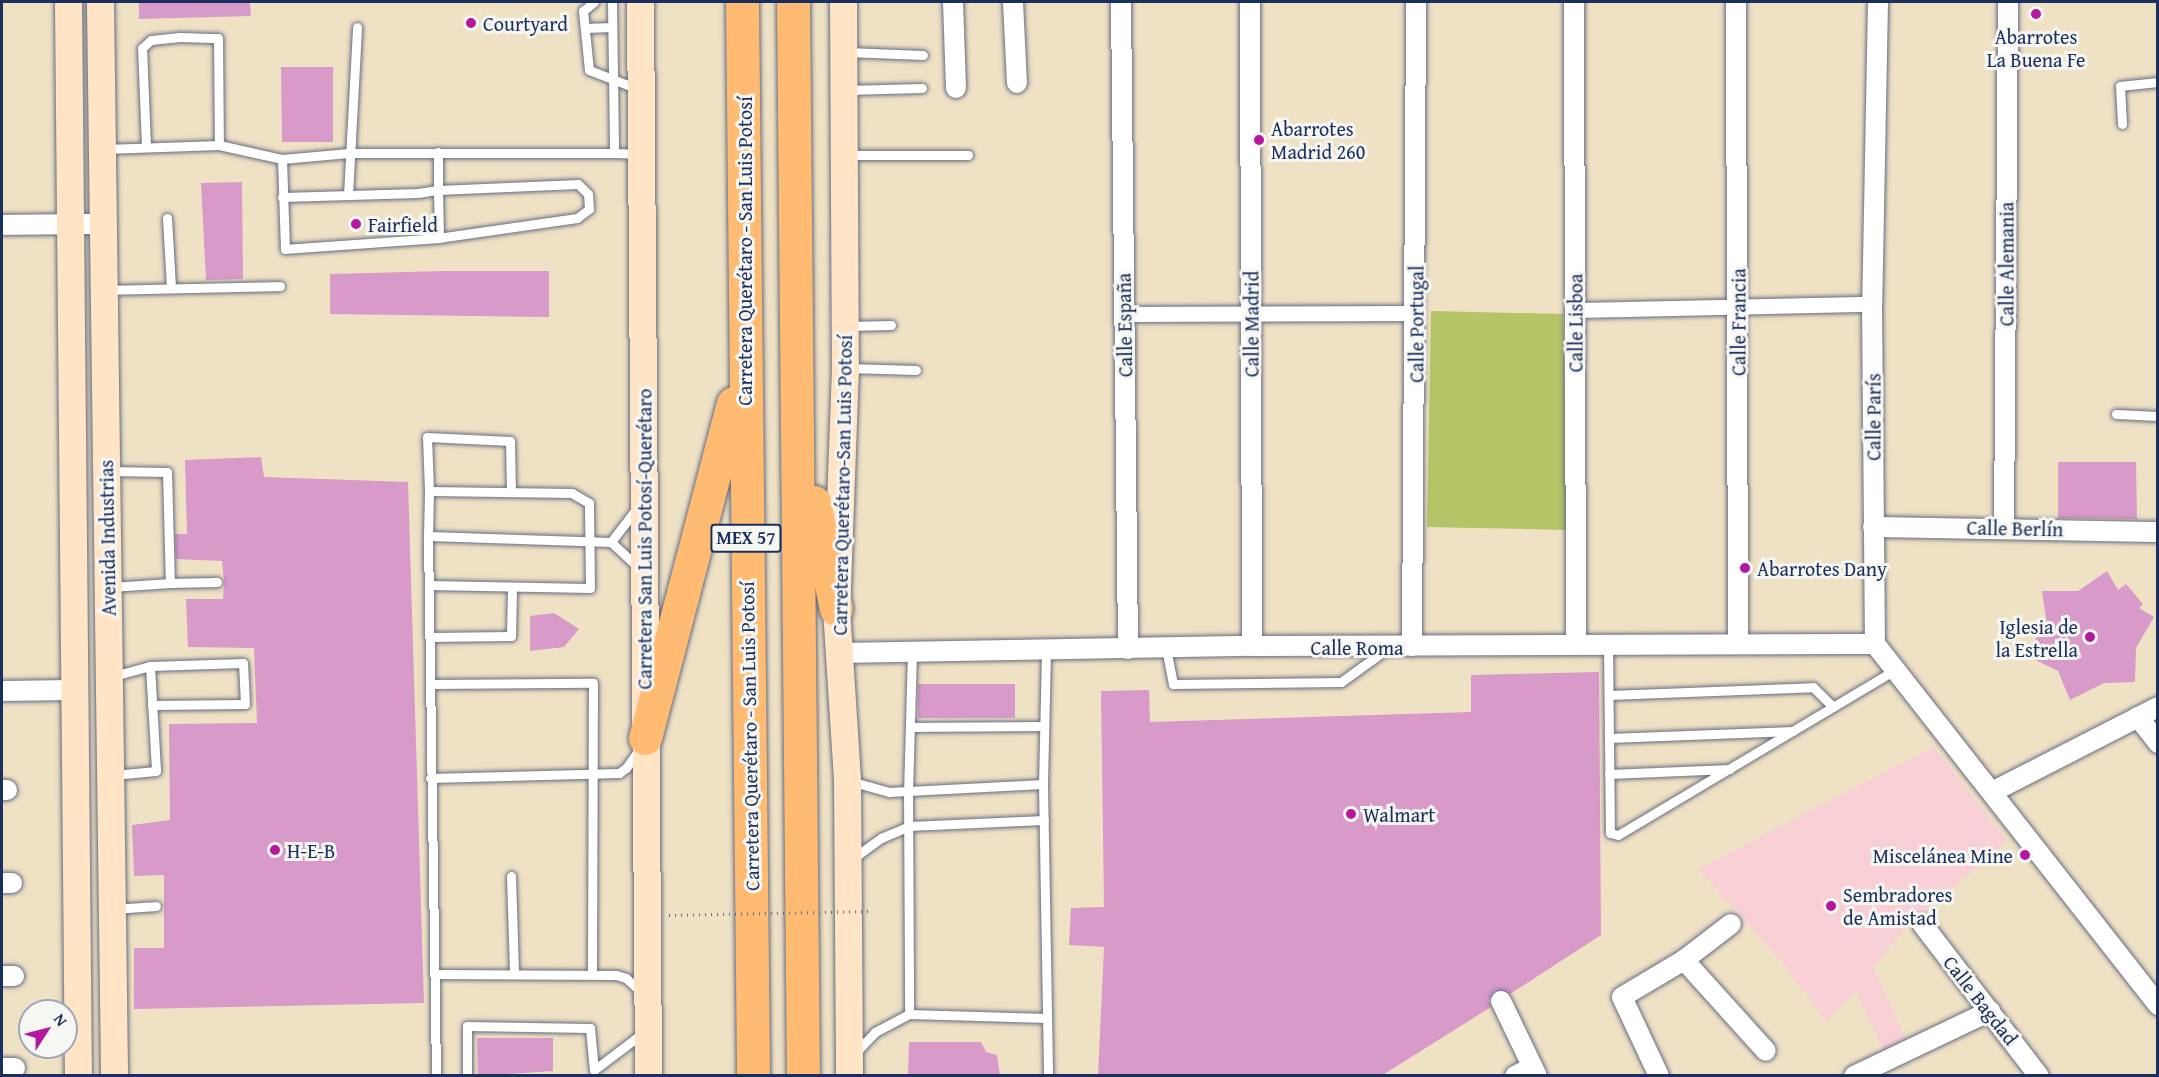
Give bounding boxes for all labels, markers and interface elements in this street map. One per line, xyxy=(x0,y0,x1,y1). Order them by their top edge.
marker: Abarrotes La Buena Fe xyxy=(2029,7,2043,21)
place label: Courtyard xyxy=(483,11,568,35)
marker: Courtyard xyxy=(464,16,478,30)
place label: Abarrotes La Buena Fe xyxy=(1987,24,2085,71)
street label: Carretera Querétaro - San Luis Potosí xyxy=(732,96,756,406)
place label: Abarrotes Madrid 260 xyxy=(1271,116,1365,163)
marker: Abarrotes Madrid 260 xyxy=(1252,133,1266,147)
street label: Calle Alemania xyxy=(1994,202,2018,326)
place label: Fairfield xyxy=(368,212,438,236)
marker: Fairfield xyxy=(349,217,363,231)
street label: Calle Portugal xyxy=(1404,265,1428,383)
street label: Calle Francia xyxy=(1726,268,1750,376)
street label: Calle Madrid xyxy=(1239,271,1263,377)
street label: Calle España xyxy=(1111,273,1137,377)
street label: Calle Lisboa xyxy=(1563,274,1587,372)
street label: Carretera Querétaro-San Luis Potosí xyxy=(827,334,857,636)
street label: Calle París xyxy=(1861,373,1885,461)
street label: Carretera San Luis Potosí-Querétaro xyxy=(632,389,656,689)
street label: Avenida Industrias xyxy=(94,460,120,616)
street label: Calle Berlín xyxy=(1966,515,2064,541)
road number: MEX 57 xyxy=(710,523,782,553)
place label: Abarrotes Dany xyxy=(1757,556,1887,580)
marker: Abarrotes Dany xyxy=(1738,561,1752,575)
street label: Carretera Querétaro - San Luis Potosí xyxy=(734,581,764,891)
place label: Iglesia de la Estrella xyxy=(1995,614,2078,661)
marker: Iglesia de la Estrella xyxy=(2083,630,2097,644)
street label: Calle Roma xyxy=(1311,635,1403,659)
place label: Walmart xyxy=(1363,802,1435,826)
marker: Walmart xyxy=(1344,807,1358,821)
place label: H-E-B xyxy=(287,838,335,862)
marker: H-E-B xyxy=(268,843,282,857)
place label: Miscelánea Mine xyxy=(1873,843,2013,867)
marker: Miscelánea Mine xyxy=(2018,848,2032,862)
place label: Sembradores de Amistad xyxy=(1843,882,1952,929)
marker: Sembradores de Amistad xyxy=(1824,899,1838,913)
street label: Calle Bagdad xyxy=(1939,950,2023,1050)
north arrow xyxy=(18,999,78,1059)
text: N xyxy=(48,1008,74,1031)

